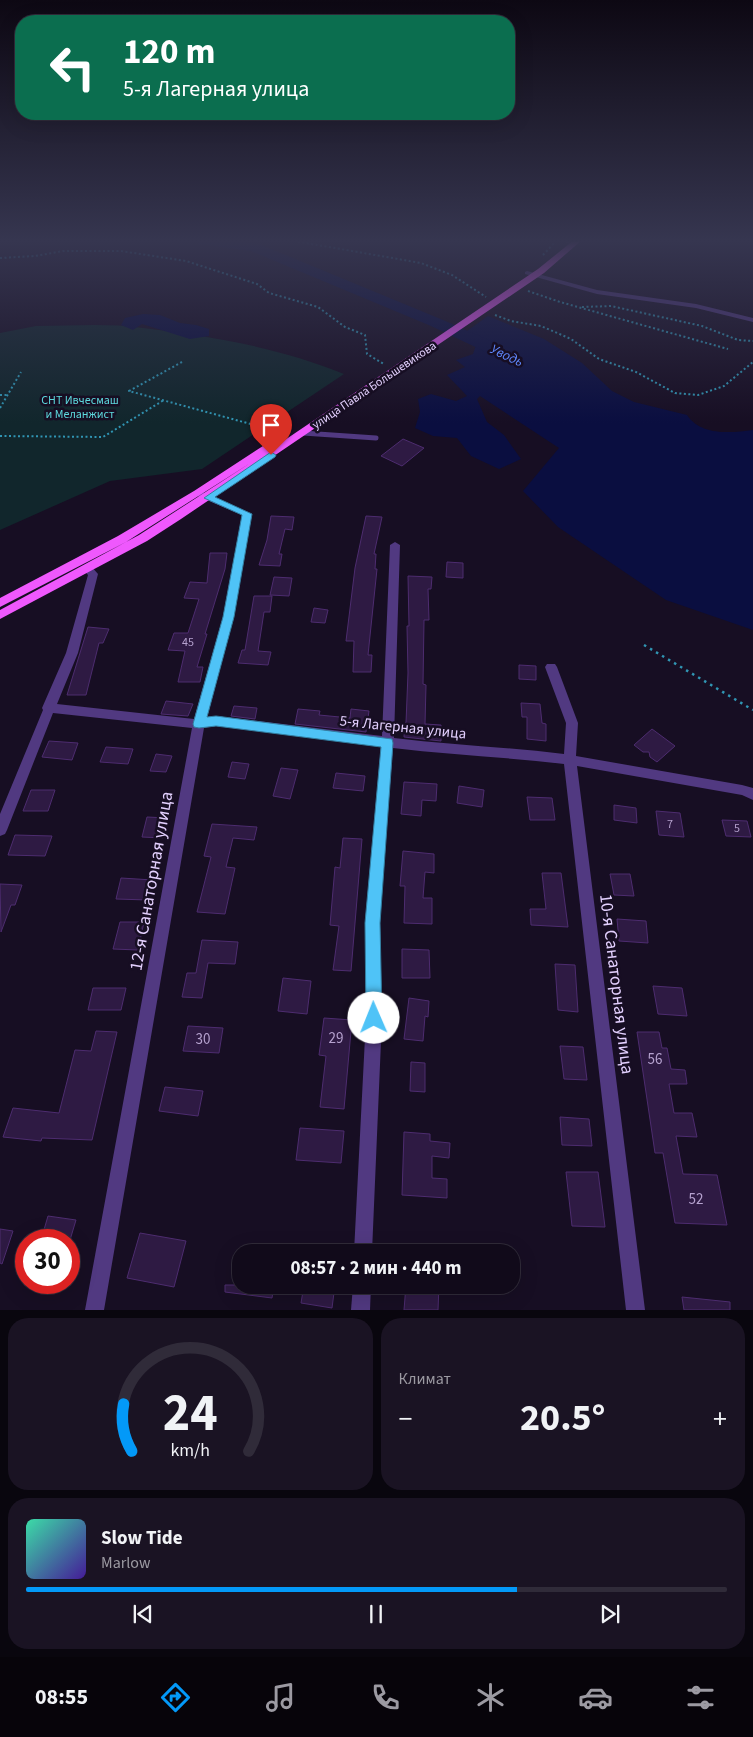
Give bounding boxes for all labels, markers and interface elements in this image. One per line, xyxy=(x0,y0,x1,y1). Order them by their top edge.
text: 120 m xyxy=(123,27,215,77)
icon: left xyxy=(40,35,105,100)
text: 5-я Лагерная улица xyxy=(123,73,309,105)
street label: улица Павла Большевикова xyxy=(309,337,440,433)
water label: Уводь xyxy=(487,340,526,372)
park label: СНТ Ивчесмаш и Меланжист xyxy=(41,392,119,423)
pin xyxy=(250,404,292,455)
icon: arrive xyxy=(257,411,285,439)
house number: 45 xyxy=(182,634,194,651)
street label: 5-я Лагерная улица xyxy=(339,710,467,745)
street label: 12-я Санаторная улица xyxy=(123,790,180,973)
house number: 7 xyxy=(667,816,673,833)
house number: 5 xyxy=(734,820,740,837)
street label: 10-я Санаторная улица xyxy=(593,892,640,1076)
position arrow xyxy=(347,991,399,1043)
house number: 29 xyxy=(329,1028,343,1049)
house number: 30 xyxy=(196,1029,210,1050)
house number: 56 xyxy=(648,1049,662,1070)
house number: 52 xyxy=(689,1189,703,1210)
speed limit sign: 30 xyxy=(15,1229,80,1294)
text: 08:57 · 2 мин · 440 m xyxy=(290,1255,462,1282)
text: Климат xyxy=(399,1368,451,1390)
text: 24 xyxy=(163,1377,218,1451)
text: 20.5° xyxy=(520,1391,605,1445)
text: − xyxy=(399,1399,412,1439)
text: + xyxy=(713,1399,727,1439)
text: km/h xyxy=(170,1438,210,1463)
text: Slow Tide xyxy=(101,1525,182,1552)
text: Marlow xyxy=(101,1552,150,1574)
icon: previous xyxy=(129,1600,157,1628)
icon: pause xyxy=(362,1600,390,1628)
icon: next xyxy=(596,1600,624,1628)
icon: directions xyxy=(158,1680,193,1715)
icon: music xyxy=(263,1680,298,1715)
icon: phone xyxy=(368,1680,403,1715)
icon: climate xyxy=(473,1680,508,1715)
icon: car xyxy=(578,1680,613,1715)
icon: filters xyxy=(683,1680,718,1715)
text: 08:55 xyxy=(35,1681,88,1713)

